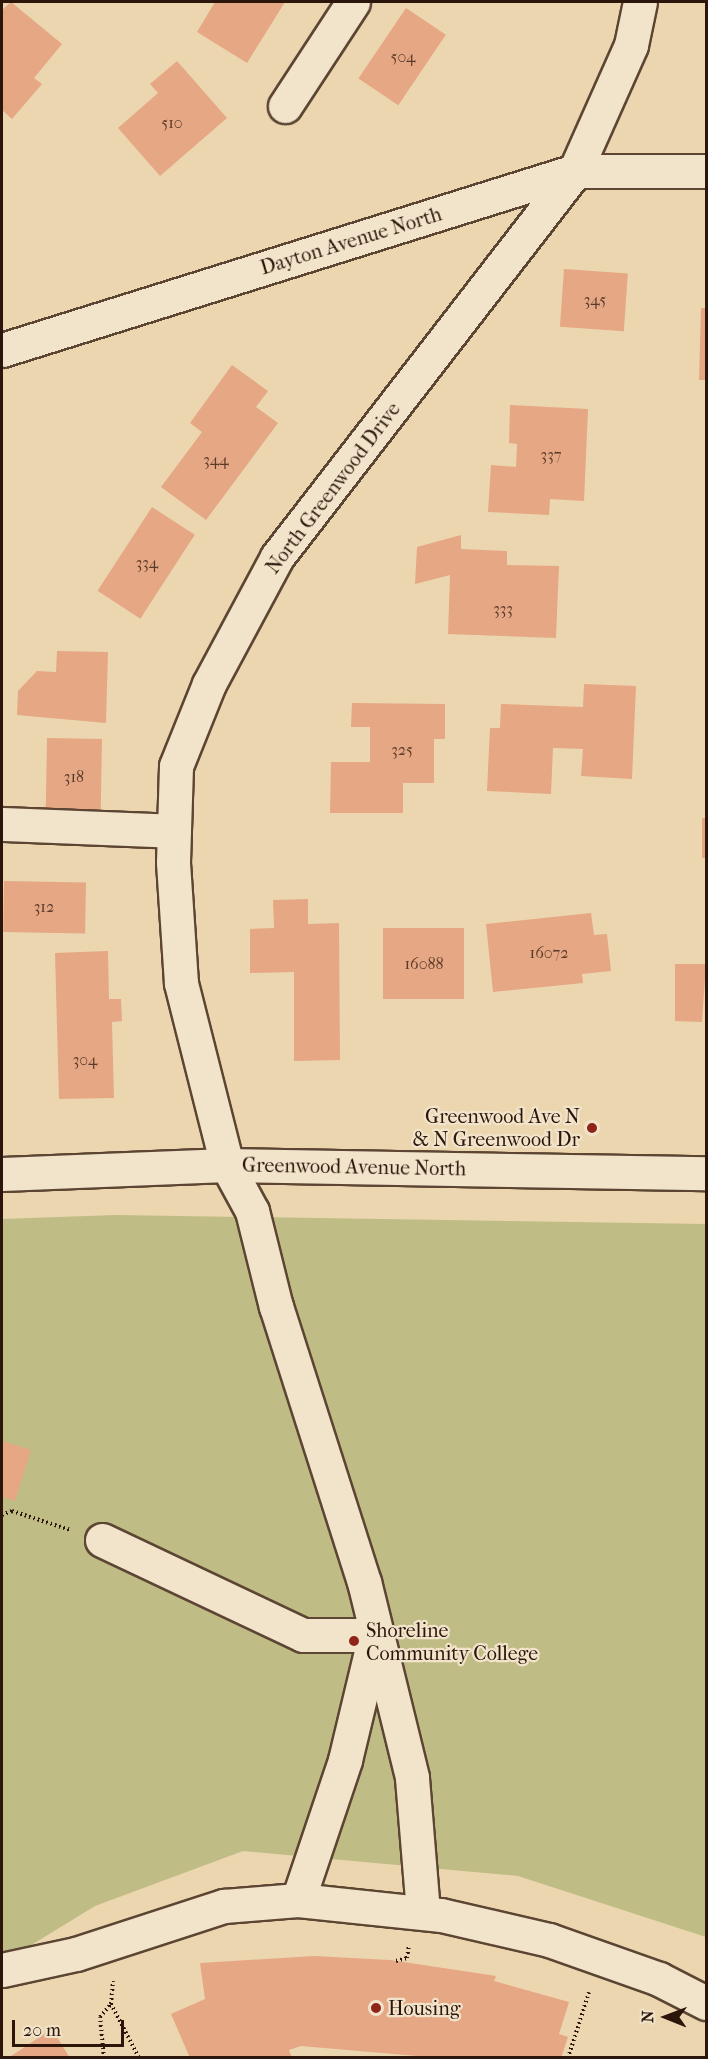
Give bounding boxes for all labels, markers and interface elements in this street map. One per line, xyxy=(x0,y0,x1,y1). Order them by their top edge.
house number: 504 xyxy=(391,47,415,67)
house number: 510 xyxy=(161,113,183,133)
street label: Dayton Avenue North xyxy=(257,202,445,280)
house number: 345 xyxy=(584,290,606,310)
street label: North Greenwood Drive xyxy=(261,398,405,578)
house number: 337 xyxy=(541,445,561,465)
house number: 344 xyxy=(203,450,229,470)
house number: 334 xyxy=(136,553,158,573)
house number: 333 xyxy=(493,599,513,619)
house number: 325 xyxy=(391,740,413,760)
house number: 318 xyxy=(64,767,84,787)
house number: 312 xyxy=(34,897,54,917)
house number: 16072 xyxy=(529,943,569,963)
house number: 16088 xyxy=(404,954,444,974)
house number: 304 xyxy=(73,1050,97,1070)
place label: Greenwood Ave N & N Greenwood Dr xyxy=(413,1104,580,1151)
marker: Greenwood Ave N & N Greenwood Dr xyxy=(585,1121,599,1135)
street label: Greenwood Avenue North xyxy=(242,1153,466,1181)
place label: Shoreline Community College xyxy=(366,1618,538,1665)
marker: Shoreline Community College xyxy=(347,1634,361,1648)
north arrow xyxy=(636,1987,696,2047)
place label: Housing xyxy=(388,1996,460,2020)
marker: Housing xyxy=(369,2001,383,2015)
scale bar xyxy=(15,2008,128,2046)
text: N xyxy=(638,2010,657,2023)
text: 20 m xyxy=(23,2020,61,2041)

